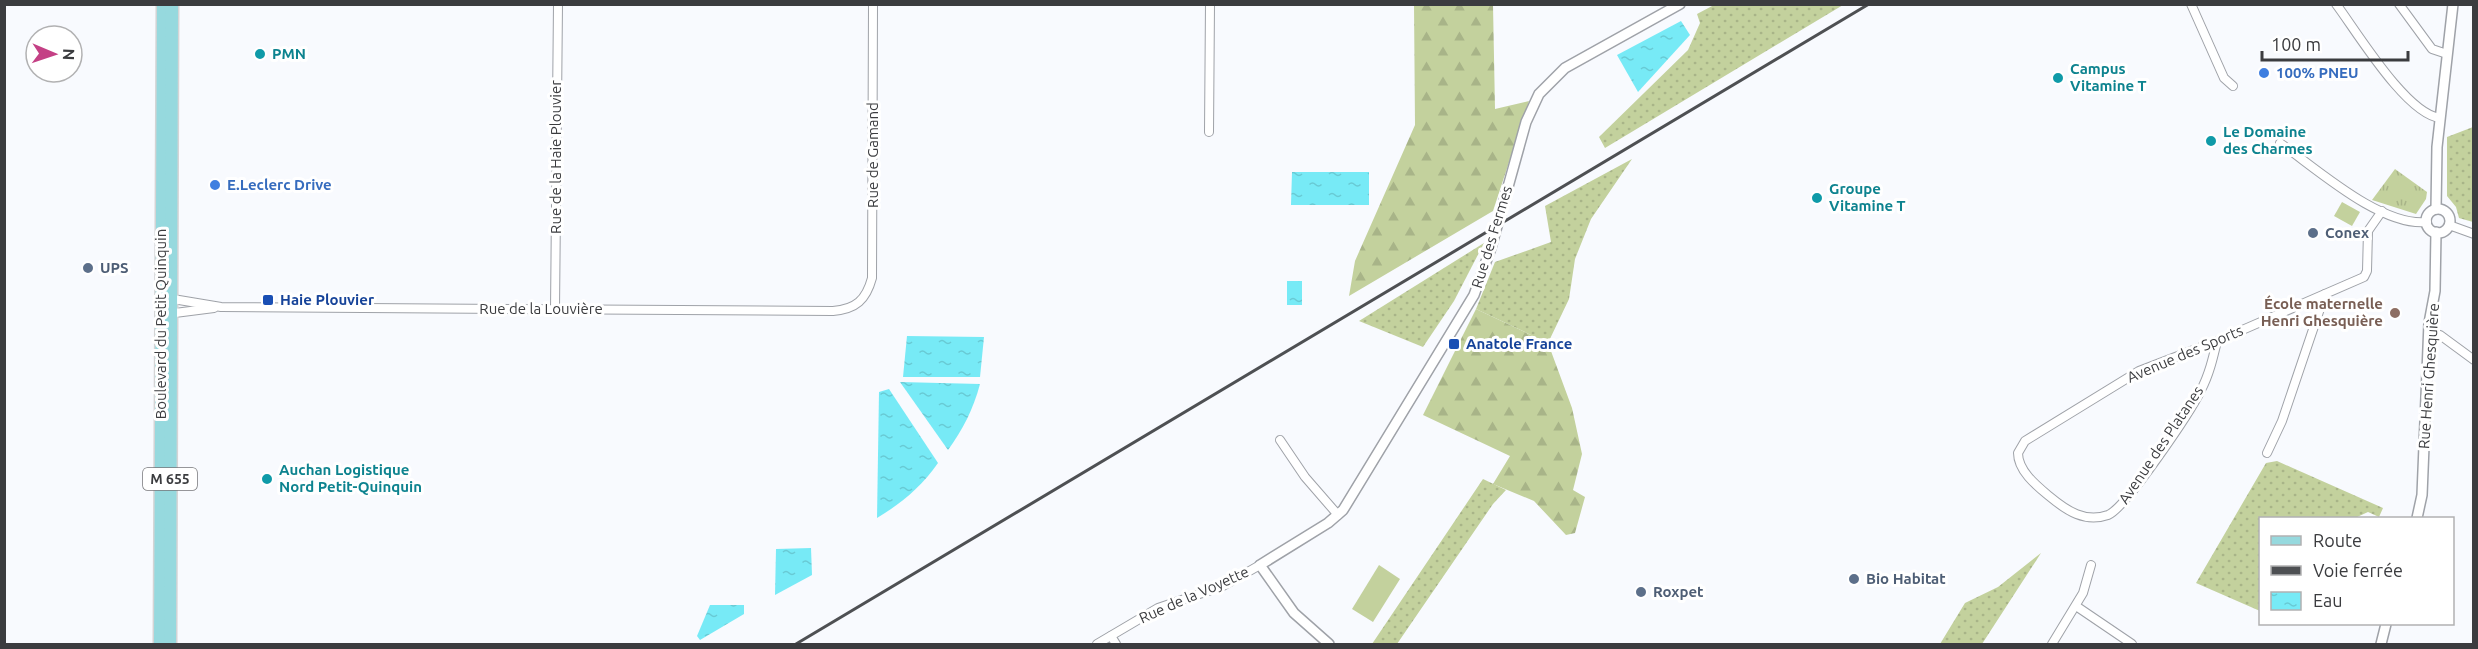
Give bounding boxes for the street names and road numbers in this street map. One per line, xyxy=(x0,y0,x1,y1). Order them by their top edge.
street label: Rue de la Haie Plouvier xyxy=(547,80,564,234)
street label: Rue de Gamand xyxy=(864,102,881,208)
street label: Rue des Fermes xyxy=(1468,184,1515,290)
street label: Boulevard du Petit Quinquin xyxy=(152,229,169,419)
street label: Rue de la Louvière xyxy=(479,300,603,317)
street label: Rue Henri Ghesquière xyxy=(2415,302,2442,449)
street label: Avenue des Sports xyxy=(2124,321,2245,386)
street label: Avenue des Platanes xyxy=(2115,383,2206,507)
road number: M 655 xyxy=(143,468,197,490)
street label: Rue de la Voyette xyxy=(1136,563,1251,626)

